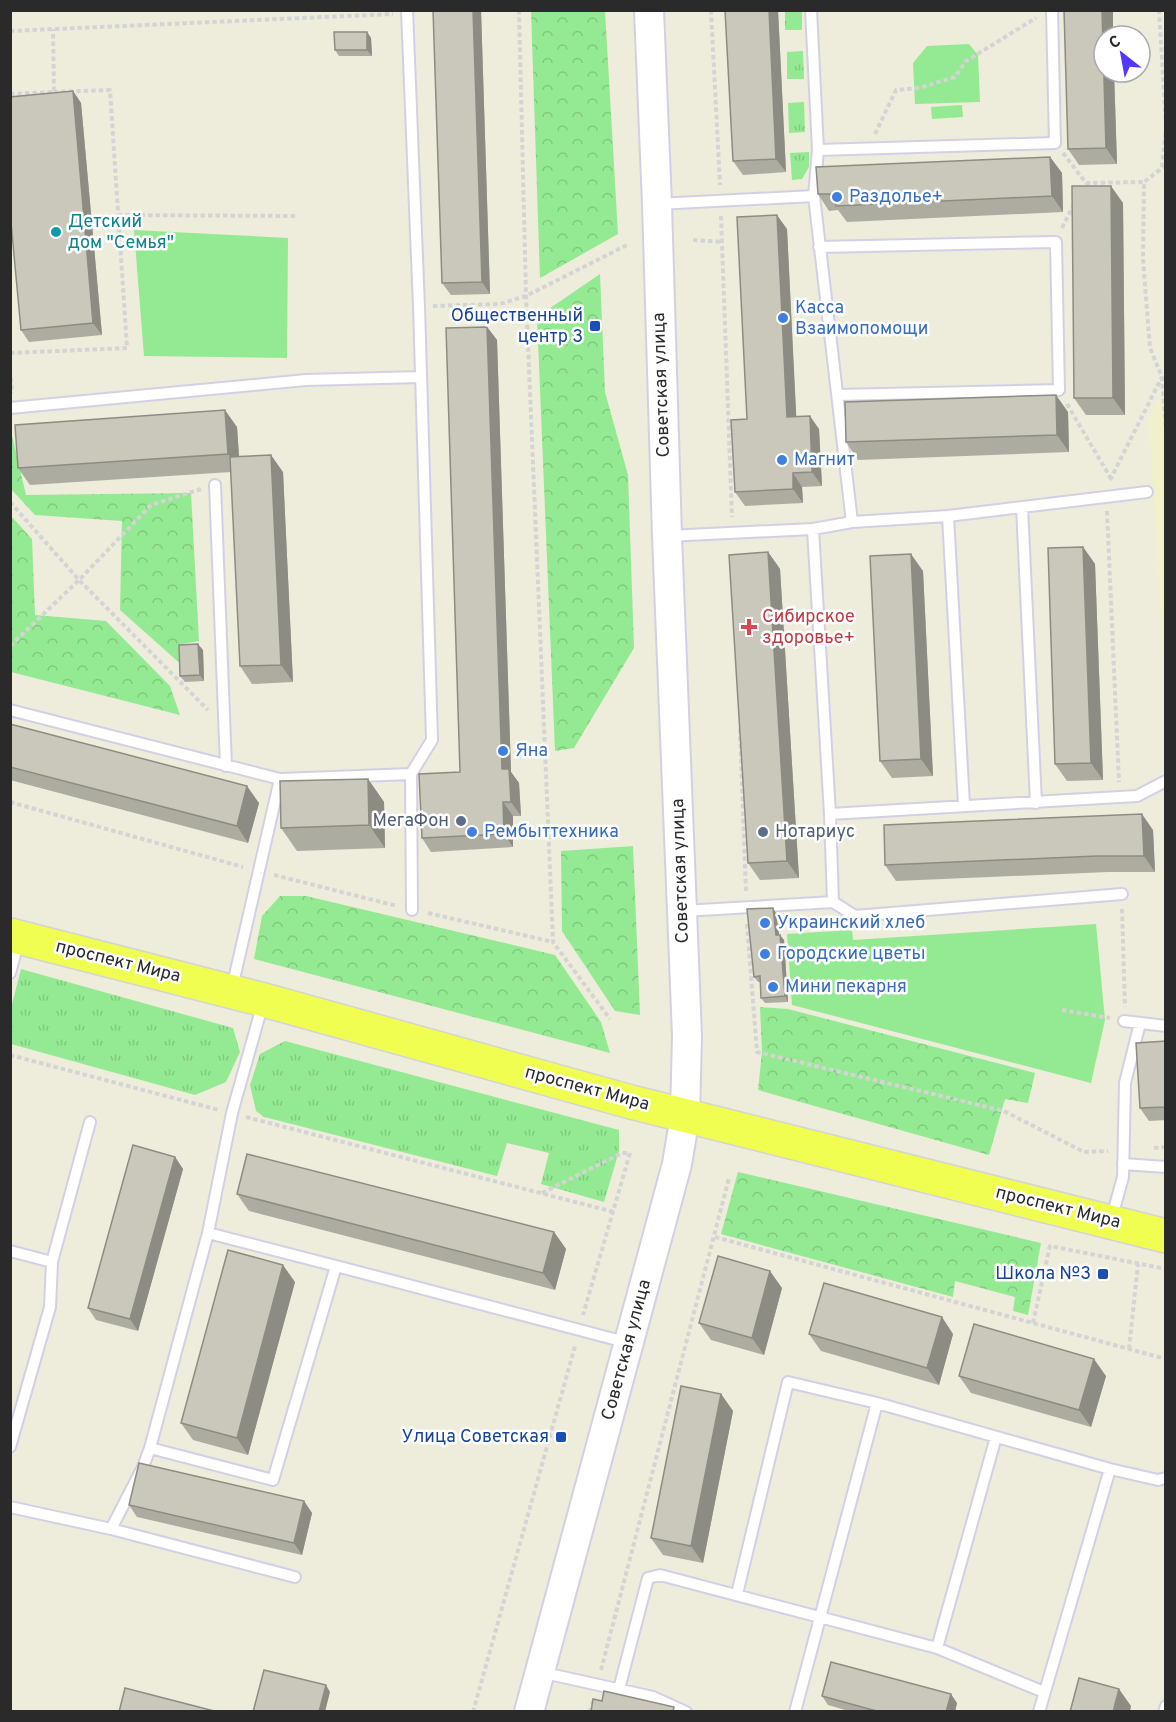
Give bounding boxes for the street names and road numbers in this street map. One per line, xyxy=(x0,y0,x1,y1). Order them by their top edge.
street label: Советская улица xyxy=(648,312,676,458)
street label: Советская улица xyxy=(667,798,695,944)
street label: проспект Мира xyxy=(53,935,183,989)
street label: проспект Мира xyxy=(522,1061,652,1117)
street label: проспект Мира xyxy=(993,1181,1123,1235)
street label: Советская улица xyxy=(597,1277,657,1423)

